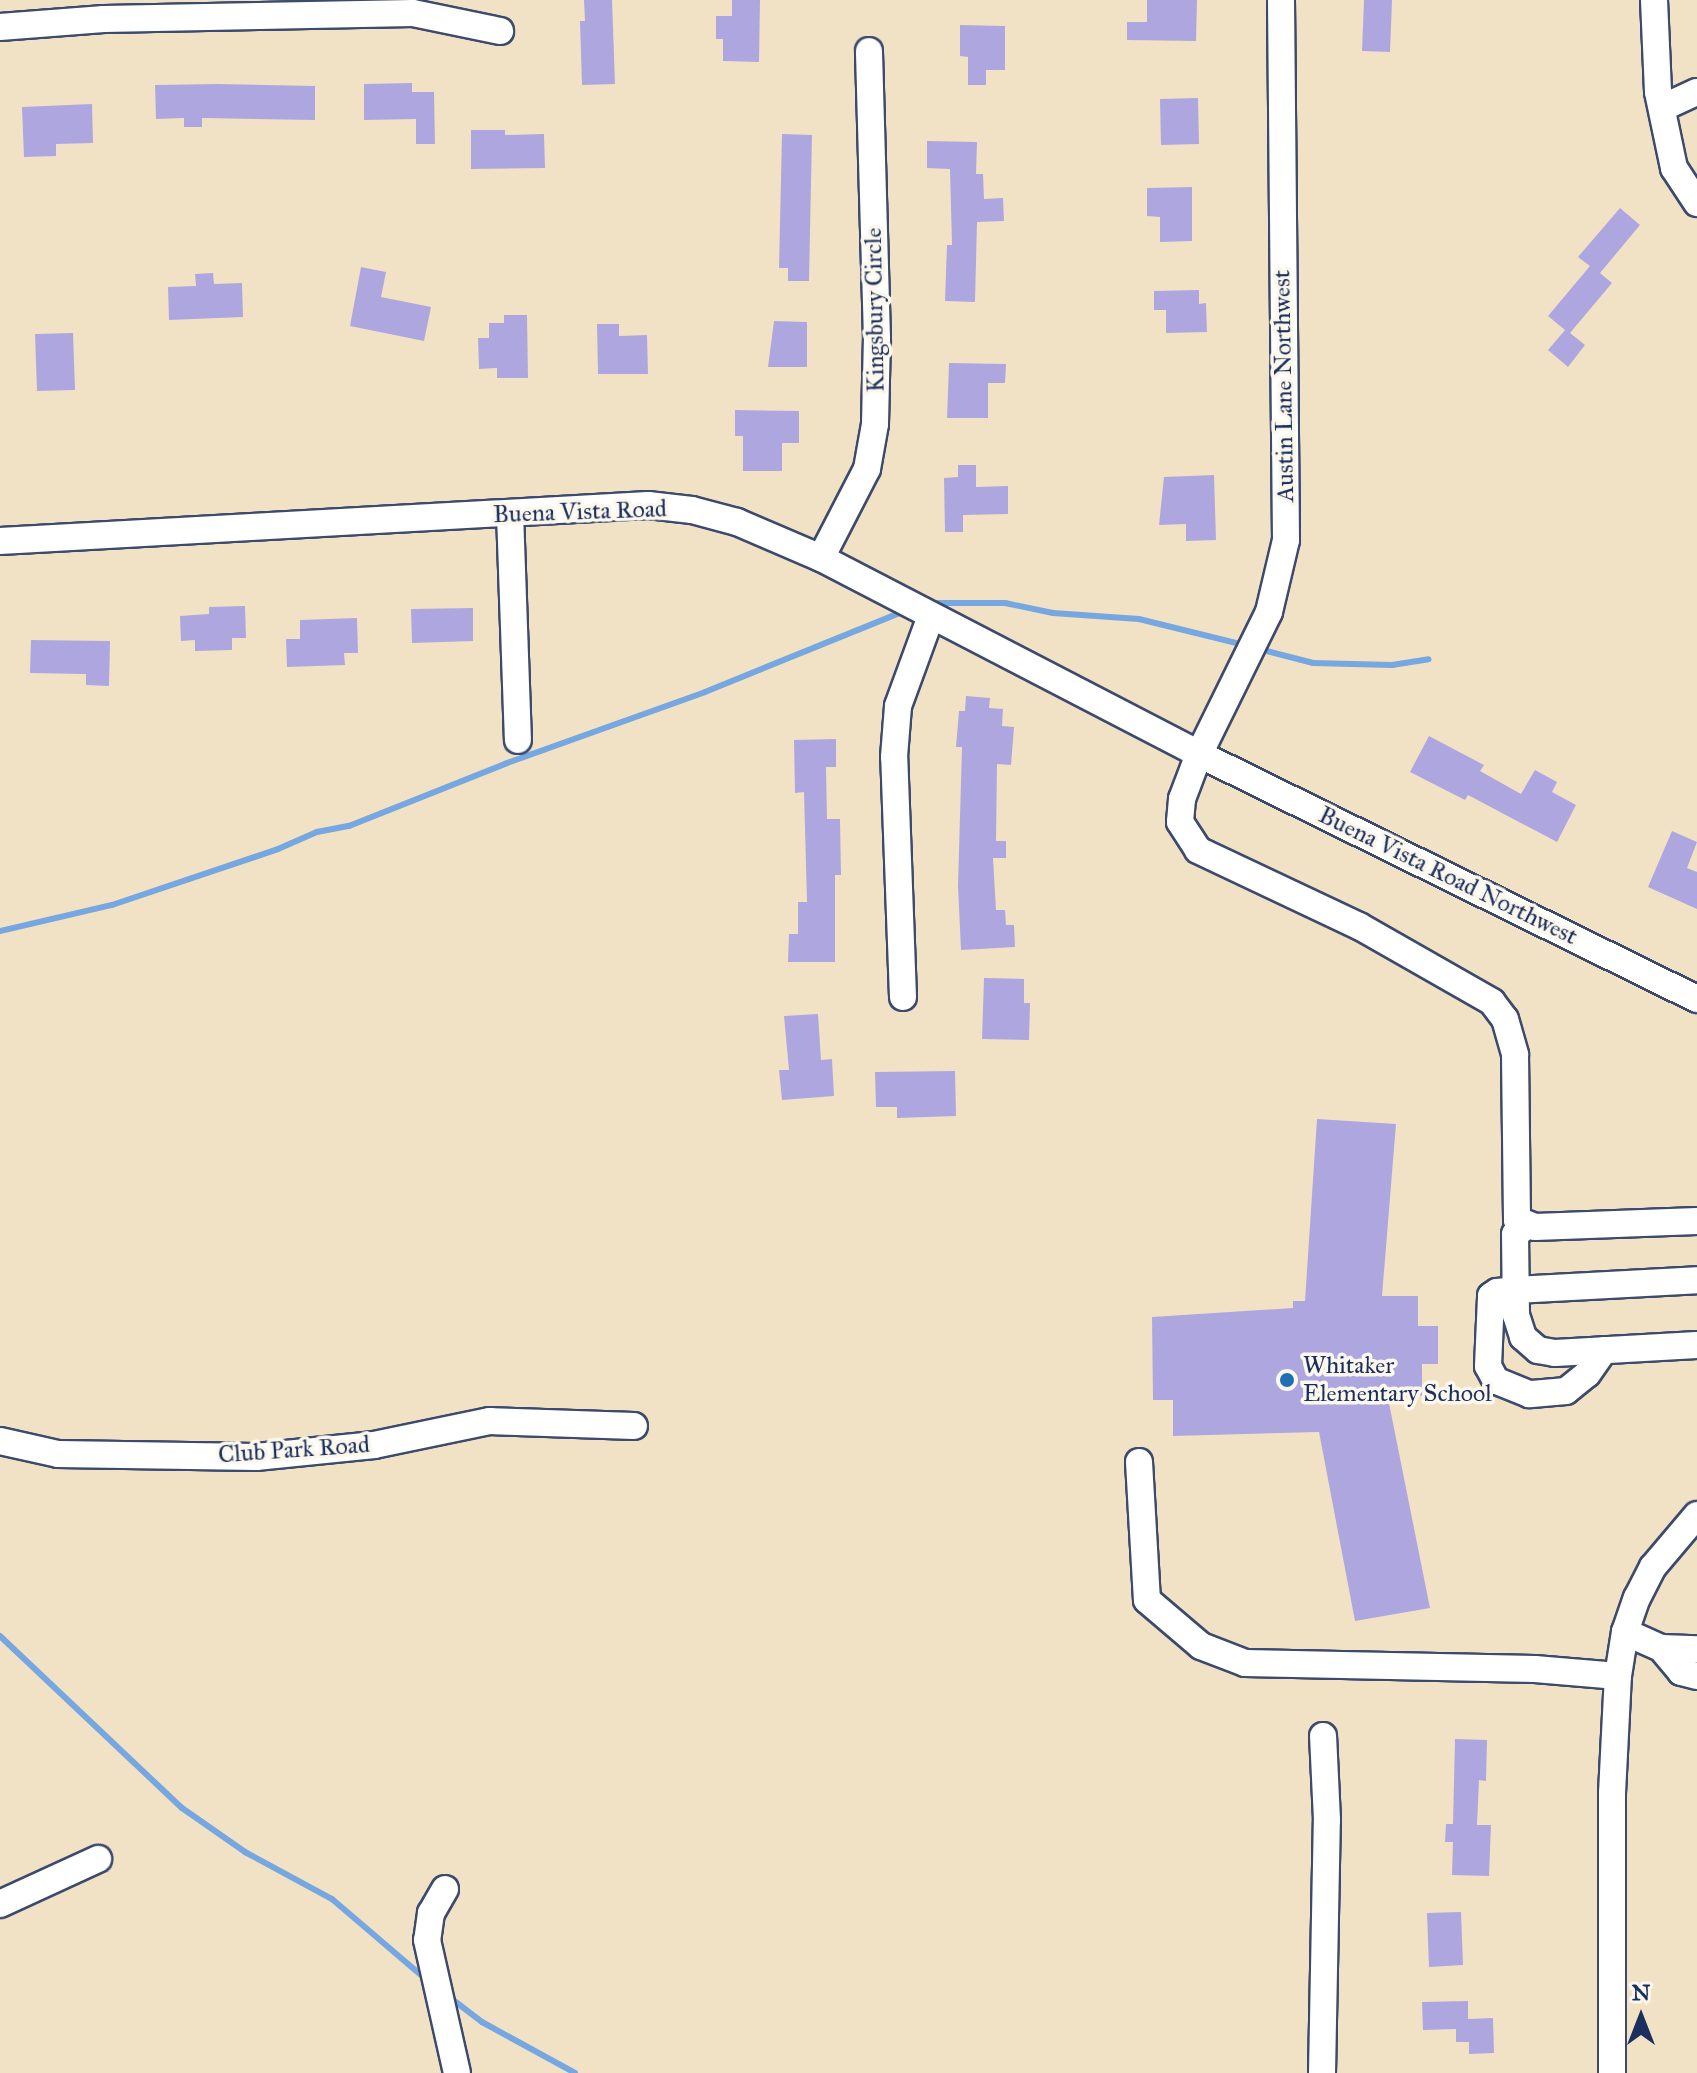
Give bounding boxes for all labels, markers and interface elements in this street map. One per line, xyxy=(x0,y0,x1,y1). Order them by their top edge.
street label: Kingsbury Circle xyxy=(859,227,891,393)
street label: Austin Lane Northwest xyxy=(1268,270,1300,502)
street label: Buena Vista Road xyxy=(493,495,667,529)
street label: Buena Vista Road Northwest xyxy=(1314,801,1582,951)
place label: Whitaker Elementary School xyxy=(1303,1352,1492,1408)
marker: Whitaker Elementary School xyxy=(1278,1371,1296,1389)
street label: Club Park Road xyxy=(217,1430,371,1470)
north arrow xyxy=(1601,1977,1681,2057)
text: N xyxy=(1632,1979,1650,2006)

